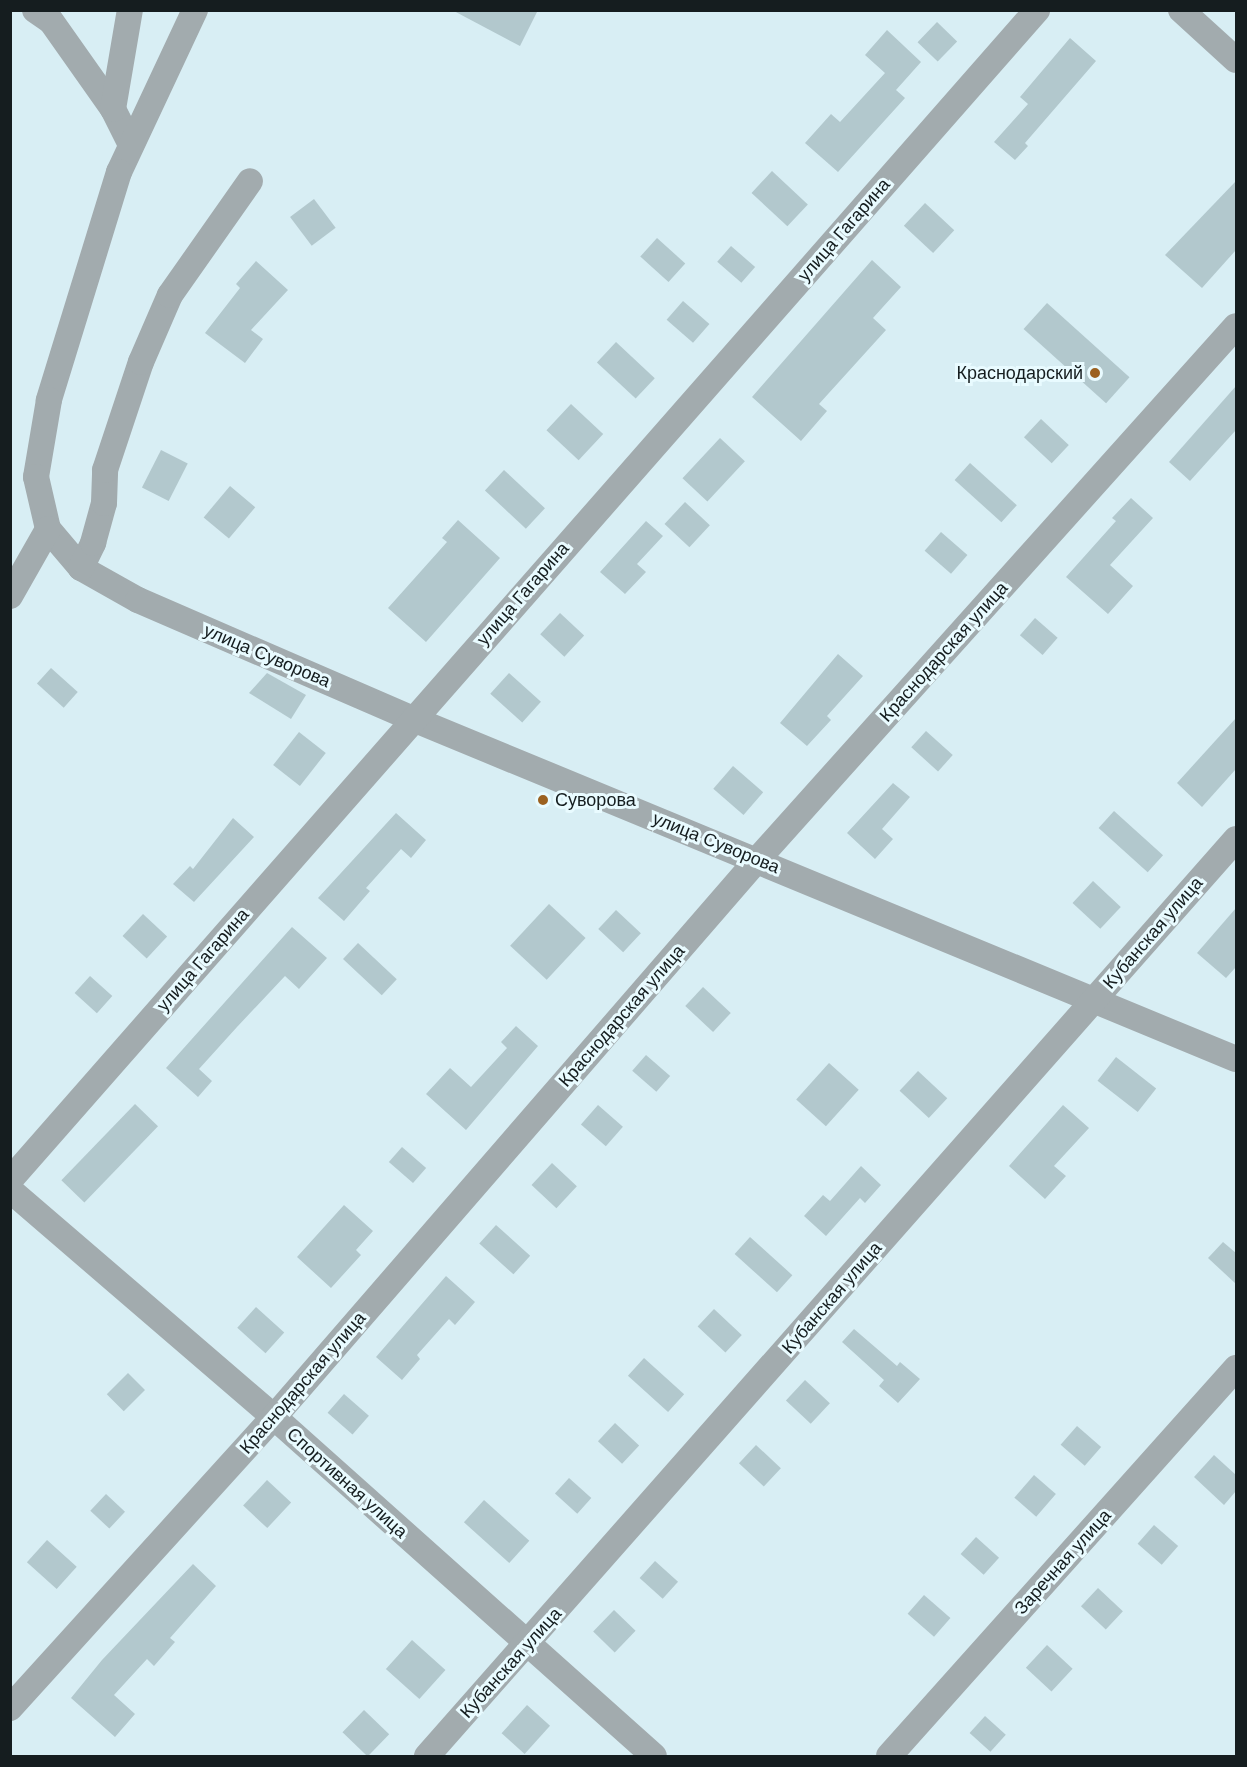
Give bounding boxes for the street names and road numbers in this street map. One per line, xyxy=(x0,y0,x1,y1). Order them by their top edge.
street label: улица Гагарина xyxy=(793,174,895,286)
street label: улица Гагарина xyxy=(472,538,574,650)
street label: Краснодарская улица xyxy=(875,577,1013,727)
street label: улица Суворова xyxy=(201,620,333,692)
street label: улица Суворова xyxy=(649,808,783,878)
street label: Кубанская улица xyxy=(1099,873,1207,993)
street label: улица Гагарина xyxy=(152,904,254,1016)
street label: Краснодарская улица xyxy=(554,941,690,1091)
street label: Кубанская улица xyxy=(778,1238,886,1358)
street label: Краснодарская улица xyxy=(235,1308,371,1458)
street label: Спортивная улица xyxy=(282,1423,412,1543)
street label: Заречная улица xyxy=(1010,1505,1116,1619)
street label: Кубанская улица xyxy=(456,1603,566,1723)

